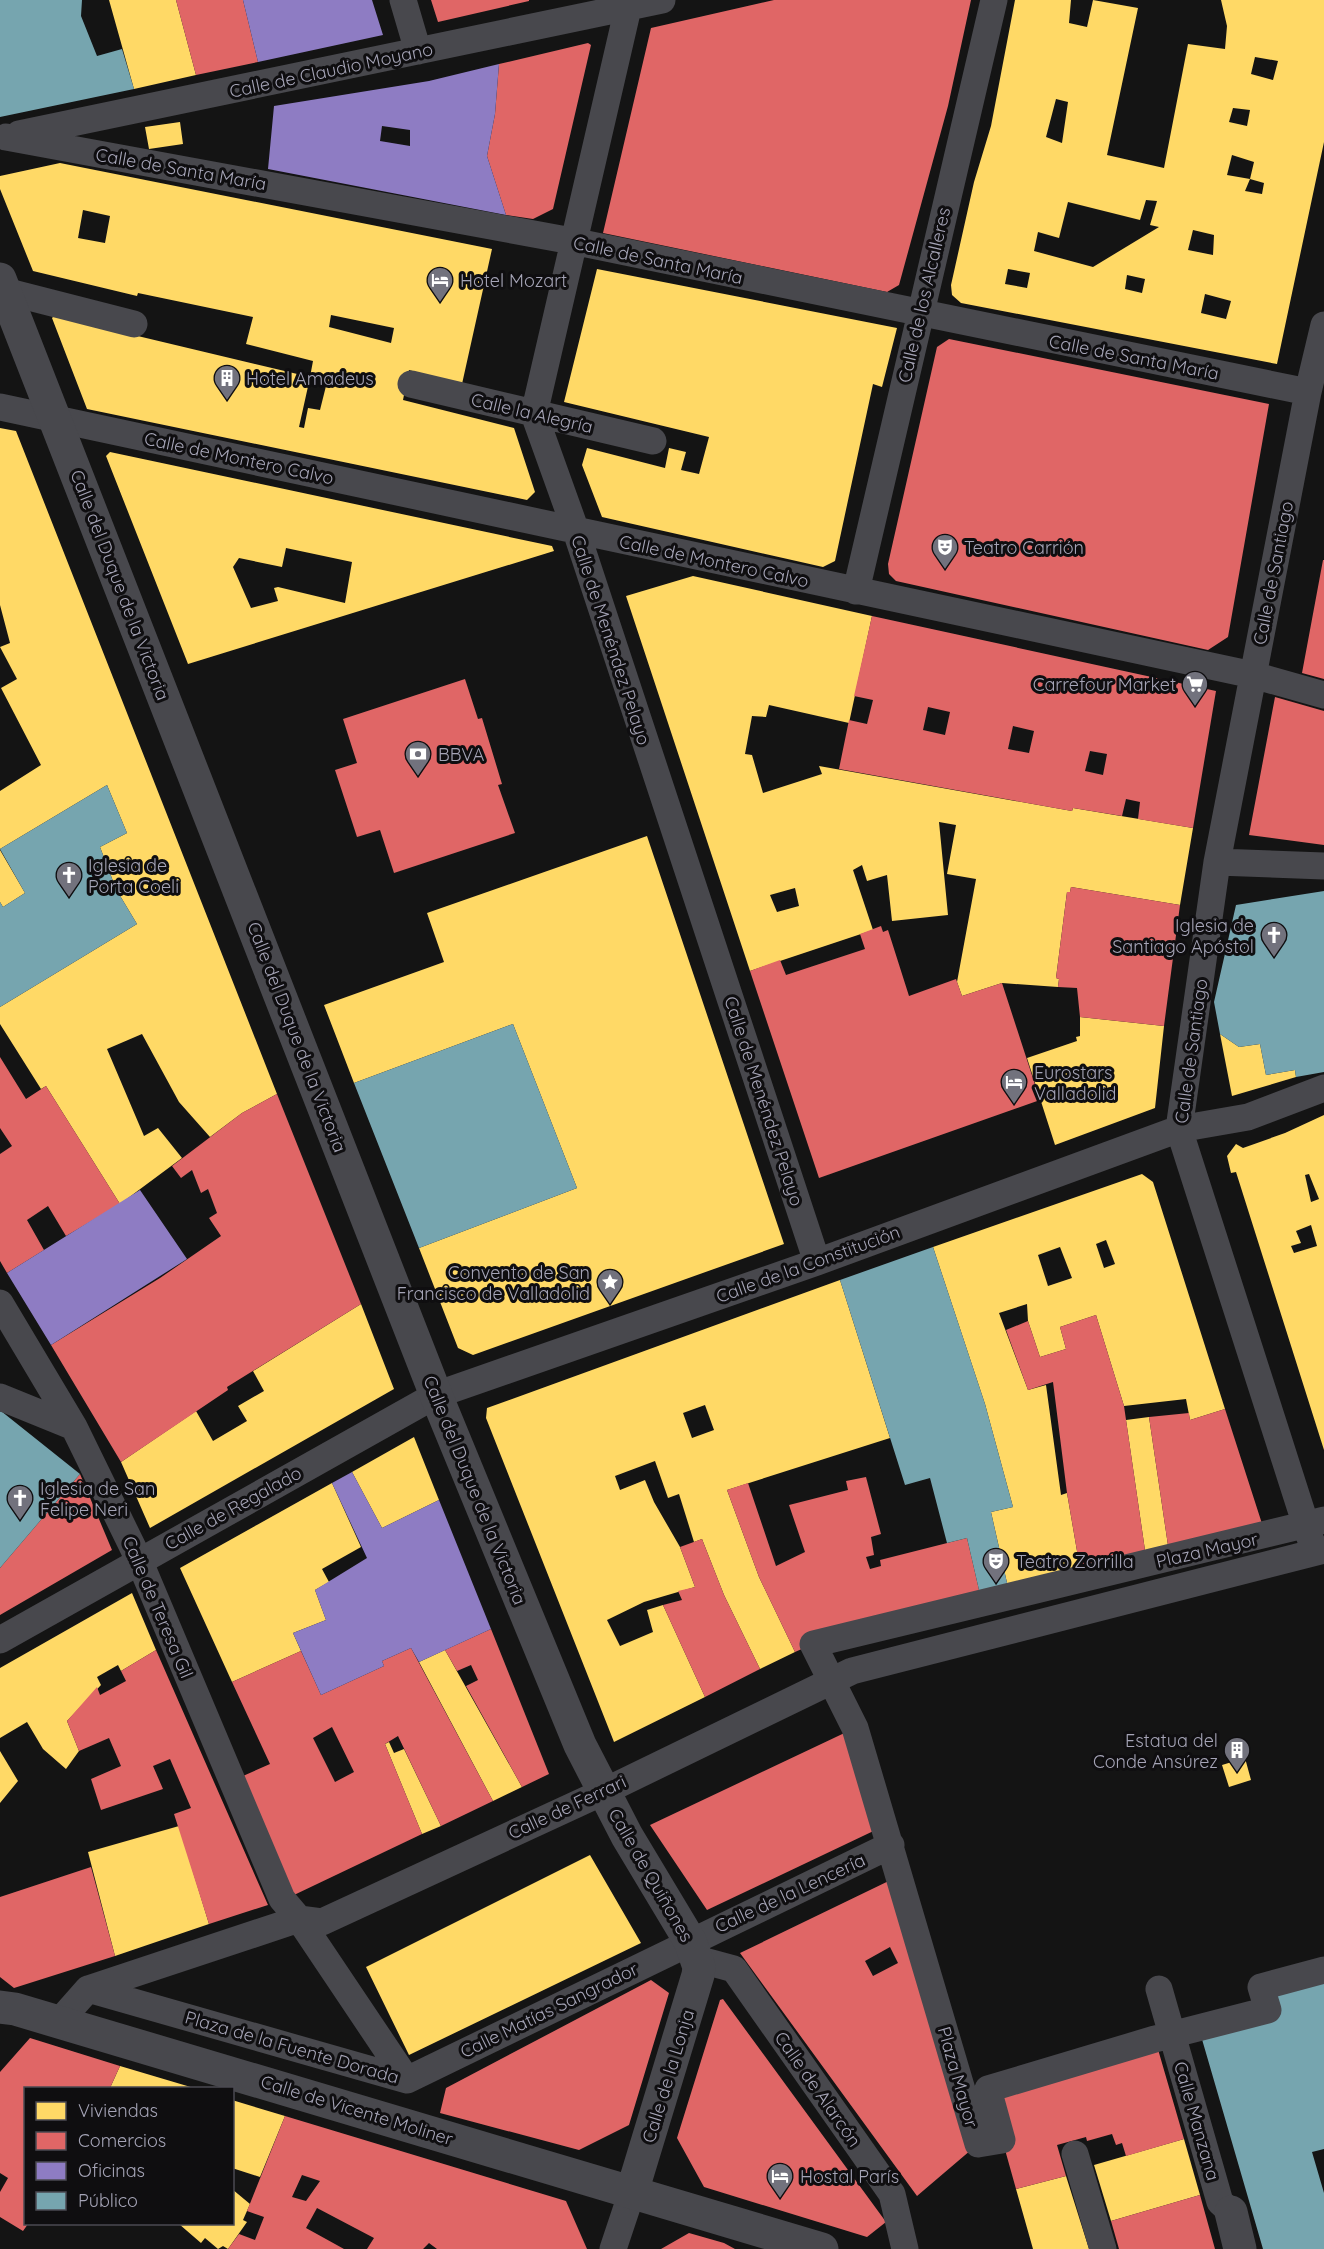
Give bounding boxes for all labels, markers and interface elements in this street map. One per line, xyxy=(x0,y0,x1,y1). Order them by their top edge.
street label: Calle de Claudio Moyano xyxy=(227,37,435,103)
street label: Calle de Santa María xyxy=(94,143,268,195)
street label: Calle de los Alcalleres xyxy=(893,205,955,385)
street label: Calle de Santa María xyxy=(571,231,745,289)
hotel icon: Hotel Mozart xyxy=(425,265,455,303)
place label: Hotel Mozart xyxy=(460,269,567,292)
street label: Calle de Santa María xyxy=(1047,329,1221,385)
building icon: Hotel Amadeus xyxy=(212,363,242,401)
place label: Hotel Amadeus xyxy=(246,367,374,390)
street label: Calle la Alegría xyxy=(469,388,595,438)
street label: Calle de Montero Calvo xyxy=(142,427,336,489)
street label: Calle del Duque de la Victoria xyxy=(65,466,175,704)
street label: Calle de Santiago xyxy=(1248,499,1298,647)
street label: Calle de Montero Calvo xyxy=(617,530,811,592)
street label: Calle de Menéndez Pelayo xyxy=(566,532,656,748)
theatre icon: Teatro Carrión xyxy=(930,532,960,570)
place label: Teatro Carrión xyxy=(964,536,1084,559)
supermarket icon: Carrefour Market xyxy=(1180,669,1210,707)
place label: Carrefour Market xyxy=(1033,673,1176,696)
bank icon: BBVA xyxy=(403,739,433,777)
place label: BBVA xyxy=(438,743,485,766)
place label: Iglesia de Porta Coeli xyxy=(88,854,179,898)
church icon: Iglesia de Porta Coeli xyxy=(54,860,84,898)
place label: Iglesia de Santiago Apóstol xyxy=(1112,914,1254,958)
street label: Calle del Duque de la Victoria xyxy=(242,918,352,1156)
church icon: Iglesia de Santiago Apóstol xyxy=(1259,920,1289,958)
street label: Calle de Santiago xyxy=(1169,977,1213,1125)
street label: Calle de Menéndez Pelayo xyxy=(719,993,809,1209)
place label: Eurostars Valladolid xyxy=(1034,1061,1117,1105)
hotel icon: Eurostars Valladolid xyxy=(999,1067,1029,1105)
street label: Calle de la Constitución xyxy=(713,1220,903,1308)
place label: Convento de San Francisco de Valladolid xyxy=(397,1261,590,1305)
place icon: Convento de San Francisco de Valladolid xyxy=(595,1267,625,1305)
street label: Calle del Duque de la Victoria xyxy=(418,1372,532,1608)
street label: Calle de Regalado xyxy=(161,1461,305,1555)
place label: Iglesia de San Felipe Neri xyxy=(40,1477,155,1521)
church icon: Iglesia de San Felipe Neri xyxy=(5,1483,35,1521)
street label: Plaza Mayor xyxy=(1154,1527,1260,1573)
street label: Calle de Teresa Gil xyxy=(118,1532,198,1682)
theatre icon: Teatro Zorrilla xyxy=(981,1546,1011,1584)
place label: Teatro Zorrilla xyxy=(1016,1550,1134,1573)
place label: Estatua del Conde Ansúrez xyxy=(1093,1729,1218,1773)
building icon: Estatua del Conde Ansúrez xyxy=(1222,1735,1252,1773)
street label: Calle de Ferrari xyxy=(504,1770,630,1844)
street label: Calle de Quiñones xyxy=(603,1804,699,1946)
street label: Calle de la Lencería xyxy=(711,1848,869,1938)
street label: Calle Matías Sangrador xyxy=(456,1957,642,2063)
street label: Plaza de la Fuente Dorada xyxy=(182,2005,402,2089)
street label: Calle de la Lonja xyxy=(637,2006,699,2146)
street label: Plaza Mayor xyxy=(933,2024,983,2130)
street label: Calle de Alarcón xyxy=(770,2027,866,2151)
street label: Calle Manzana xyxy=(1169,2059,1225,2183)
street label: Calle de Vicente Moliner xyxy=(258,2070,456,2150)
legend xyxy=(24,2087,234,2225)
text: Viviendas xyxy=(78,2099,158,2122)
text: Comercios xyxy=(78,2129,166,2152)
text: Oficinas xyxy=(78,2159,145,2182)
hotel icon: Hostal París xyxy=(765,2161,795,2199)
place label: Hostal París xyxy=(800,2165,899,2188)
text: Público xyxy=(78,2189,138,2212)

